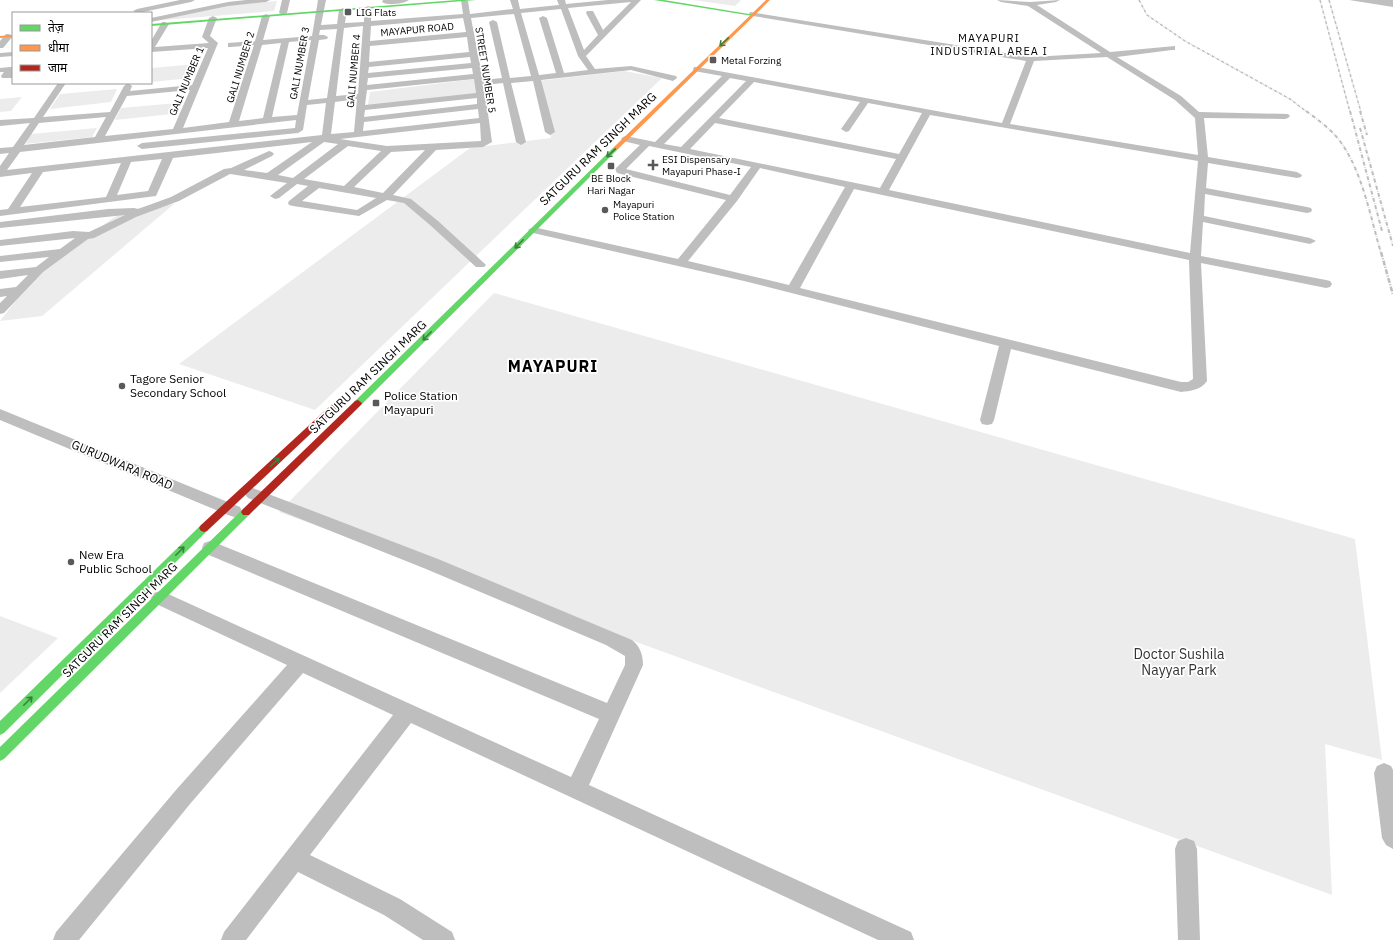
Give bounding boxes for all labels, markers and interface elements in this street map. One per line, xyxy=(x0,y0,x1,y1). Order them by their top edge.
place label: LIG Flats xyxy=(356,6,396,19)
marker: LIG Flats xyxy=(343,7,353,17)
legend xyxy=(12,12,152,84)
text: तेज़ xyxy=(48,20,65,35)
street label: MAYAPUR ROAD xyxy=(380,20,455,39)
street label: GALI NUMBER 3 xyxy=(287,26,312,101)
street label: STREET NUMBER 5 xyxy=(472,26,499,114)
street label: GALI NUMBER 2 xyxy=(223,30,257,104)
district label: MAYAPURI INDUSTRIAL AREA I xyxy=(930,31,1048,58)
street label: GALI NUMBER 4 xyxy=(344,34,363,108)
one-way arrow xyxy=(719,37,729,47)
text: धीमा xyxy=(48,40,70,55)
street label: GALI NUMBER 1 xyxy=(166,45,207,118)
place label: Metal Forzing xyxy=(721,54,782,67)
marker: Metal Forzing xyxy=(708,55,718,65)
text: जाम xyxy=(48,60,68,75)
street label: SATGURU RAM SINGH MARG xyxy=(536,89,659,208)
one-way arrow xyxy=(606,148,616,158)
place label: ESI Dispensary Mayapuri Phase-I xyxy=(662,153,741,178)
marker: ESI Dispensary Mayapuri Phase-I xyxy=(647,159,659,171)
marker: BE Block Hari Nagar xyxy=(606,161,616,171)
place label: BE Block Hari Nagar xyxy=(587,172,635,197)
place label: Mayapuri Police Station xyxy=(613,198,674,223)
marker: Mayapuri Police Station xyxy=(600,205,610,215)
one-way arrow xyxy=(514,239,524,249)
street label: SATGURU RAM SINGH MARG xyxy=(306,317,429,436)
one-way arrow xyxy=(422,331,432,341)
district label: MAYAPURI xyxy=(508,356,598,376)
place label: Tagore Senior Secondary School xyxy=(130,371,226,400)
marker: Tagore Senior Secondary School xyxy=(117,381,127,391)
place label: Police Station Mayapuri xyxy=(384,388,458,417)
marker: Police Station Mayapuri xyxy=(371,398,381,408)
street label: GURUDWARA ROAD xyxy=(69,436,175,493)
one-way arrow xyxy=(269,457,280,466)
one-way arrow xyxy=(175,546,185,556)
place label: New Era Public School xyxy=(79,547,152,576)
marker: New Era Public School xyxy=(66,557,76,567)
street label: SATGURU RAM SINGH MARG xyxy=(59,559,180,680)
park label: Doctor Sushila Nayyar Park xyxy=(1133,645,1225,679)
one-way arrow xyxy=(23,696,33,706)

